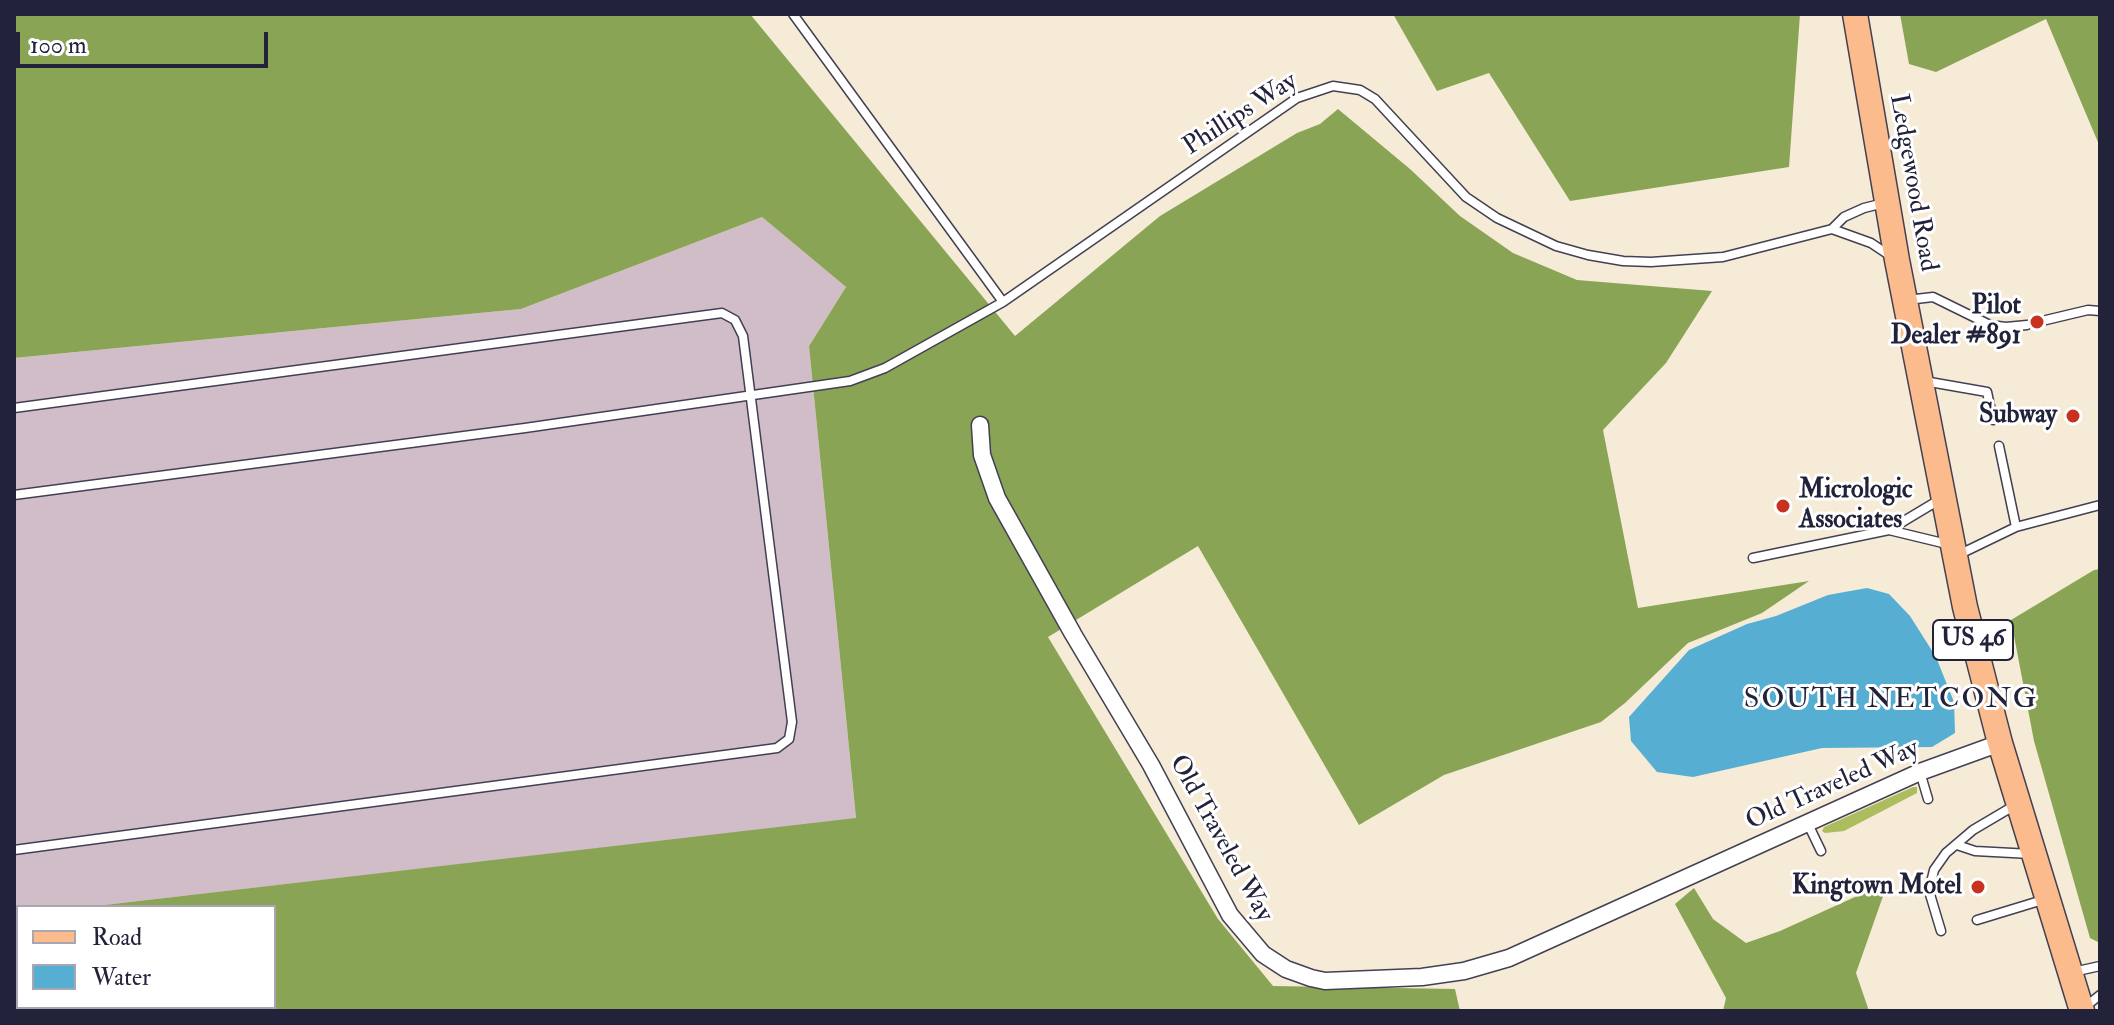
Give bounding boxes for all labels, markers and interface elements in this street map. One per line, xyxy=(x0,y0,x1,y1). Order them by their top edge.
scale bar xyxy=(20,16,272,66)
text: 100 m xyxy=(30,30,87,61)
street label: Phillips Way xyxy=(1178,67,1304,163)
street label: Ledgewood Road xyxy=(1881,92,1943,274)
place label: Pilot Dealer #891 xyxy=(1890,291,2021,352)
marker: Pilot Dealer #891 xyxy=(2028,313,2046,331)
place label: Subway xyxy=(1979,400,2057,432)
marker: Subway xyxy=(2064,407,2082,425)
place label: Micrologic Associates xyxy=(1799,475,1913,536)
marker: Micrologic Associates xyxy=(1774,497,1792,515)
road number: US 46 xyxy=(1933,620,2013,660)
district label: SOUTH NETCONG xyxy=(1744,684,2038,718)
street label: Old Traveled Way xyxy=(1742,734,1924,838)
street label: Old Traveled Way xyxy=(1161,750,1279,928)
place label: Kingtown Motel xyxy=(1792,871,1962,903)
marker: Kingtown Motel xyxy=(1969,878,1987,896)
legend xyxy=(16,905,276,1009)
text: Road xyxy=(92,922,142,953)
text: Water xyxy=(92,962,151,993)

